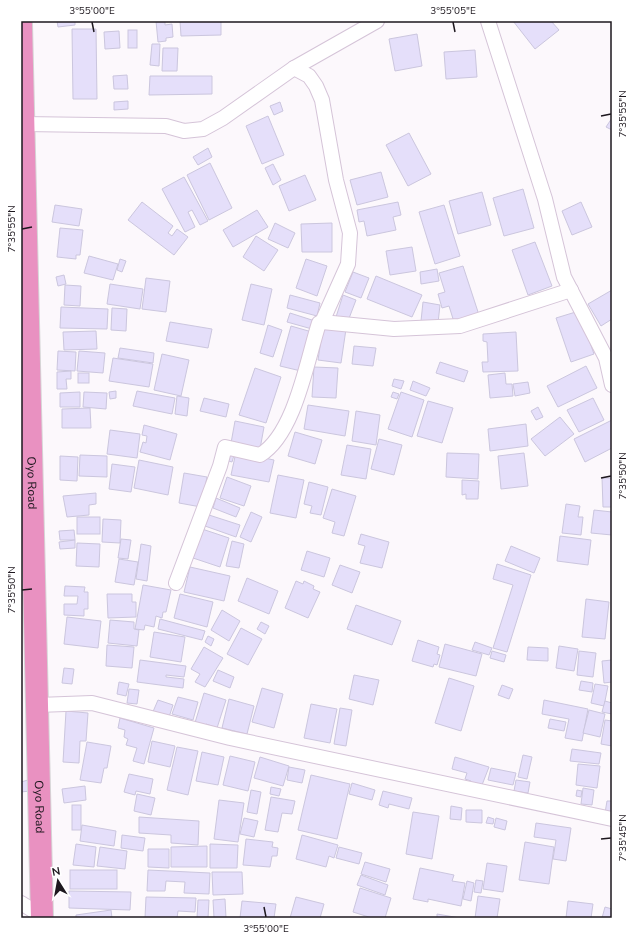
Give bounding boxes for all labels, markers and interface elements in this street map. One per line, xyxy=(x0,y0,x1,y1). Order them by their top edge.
text: 3°55'00"E xyxy=(69,4,115,18)
text: 3°55'05"E xyxy=(430,4,476,18)
text: 7°35'55"N xyxy=(616,90,630,138)
text: 7°35'55"N xyxy=(5,205,19,253)
text: 7°35'50"N xyxy=(616,452,630,500)
street label: Oyo Road xyxy=(23,456,40,510)
text: 7°35'50"N xyxy=(5,566,19,614)
street label: Oyo Road xyxy=(31,780,48,833)
text: 7°35'45"N xyxy=(616,814,630,862)
north arrow xyxy=(38,861,78,901)
text: N xyxy=(51,864,62,880)
text: 3°55'00"E xyxy=(243,922,289,936)

